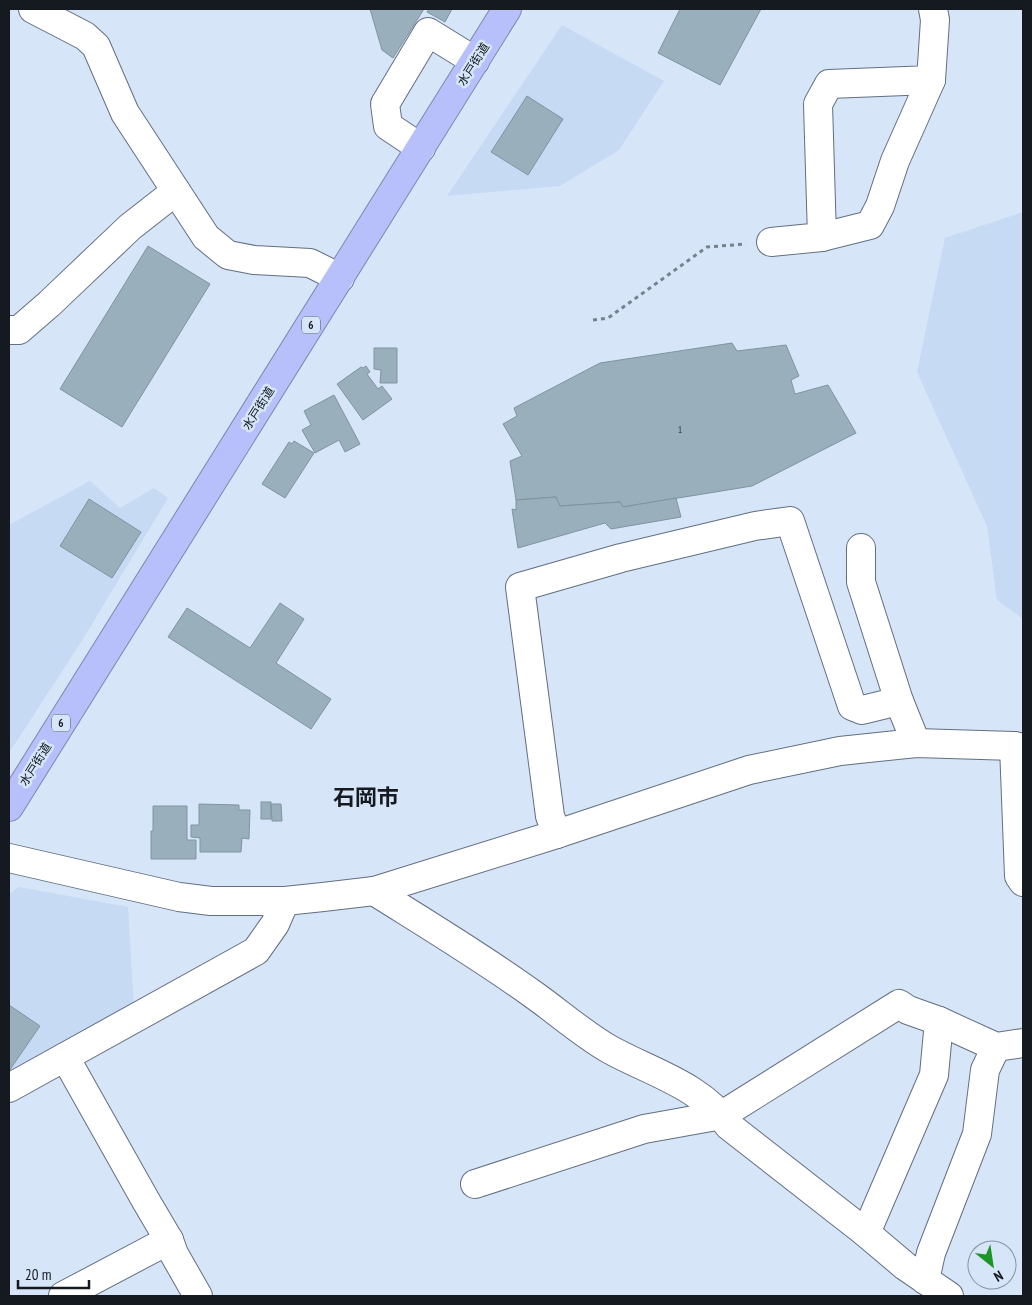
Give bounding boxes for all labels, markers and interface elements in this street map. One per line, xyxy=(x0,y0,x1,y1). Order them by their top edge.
street label: 水戸街道 xyxy=(454,40,492,88)
road number: 6 xyxy=(302,316,320,334)
street label: 水戸街道 xyxy=(239,384,277,432)
house number: 1 xyxy=(678,423,682,436)
road number: 6 xyxy=(52,714,70,731)
street label: 水戸街道 xyxy=(16,740,54,788)
district label: 石岡市 xyxy=(333,783,399,811)
north arrow xyxy=(967,1240,1017,1290)
scale bar xyxy=(18,1258,89,1290)
text: 20 m xyxy=(25,1265,51,1284)
text: N xyxy=(991,1267,1006,1286)

